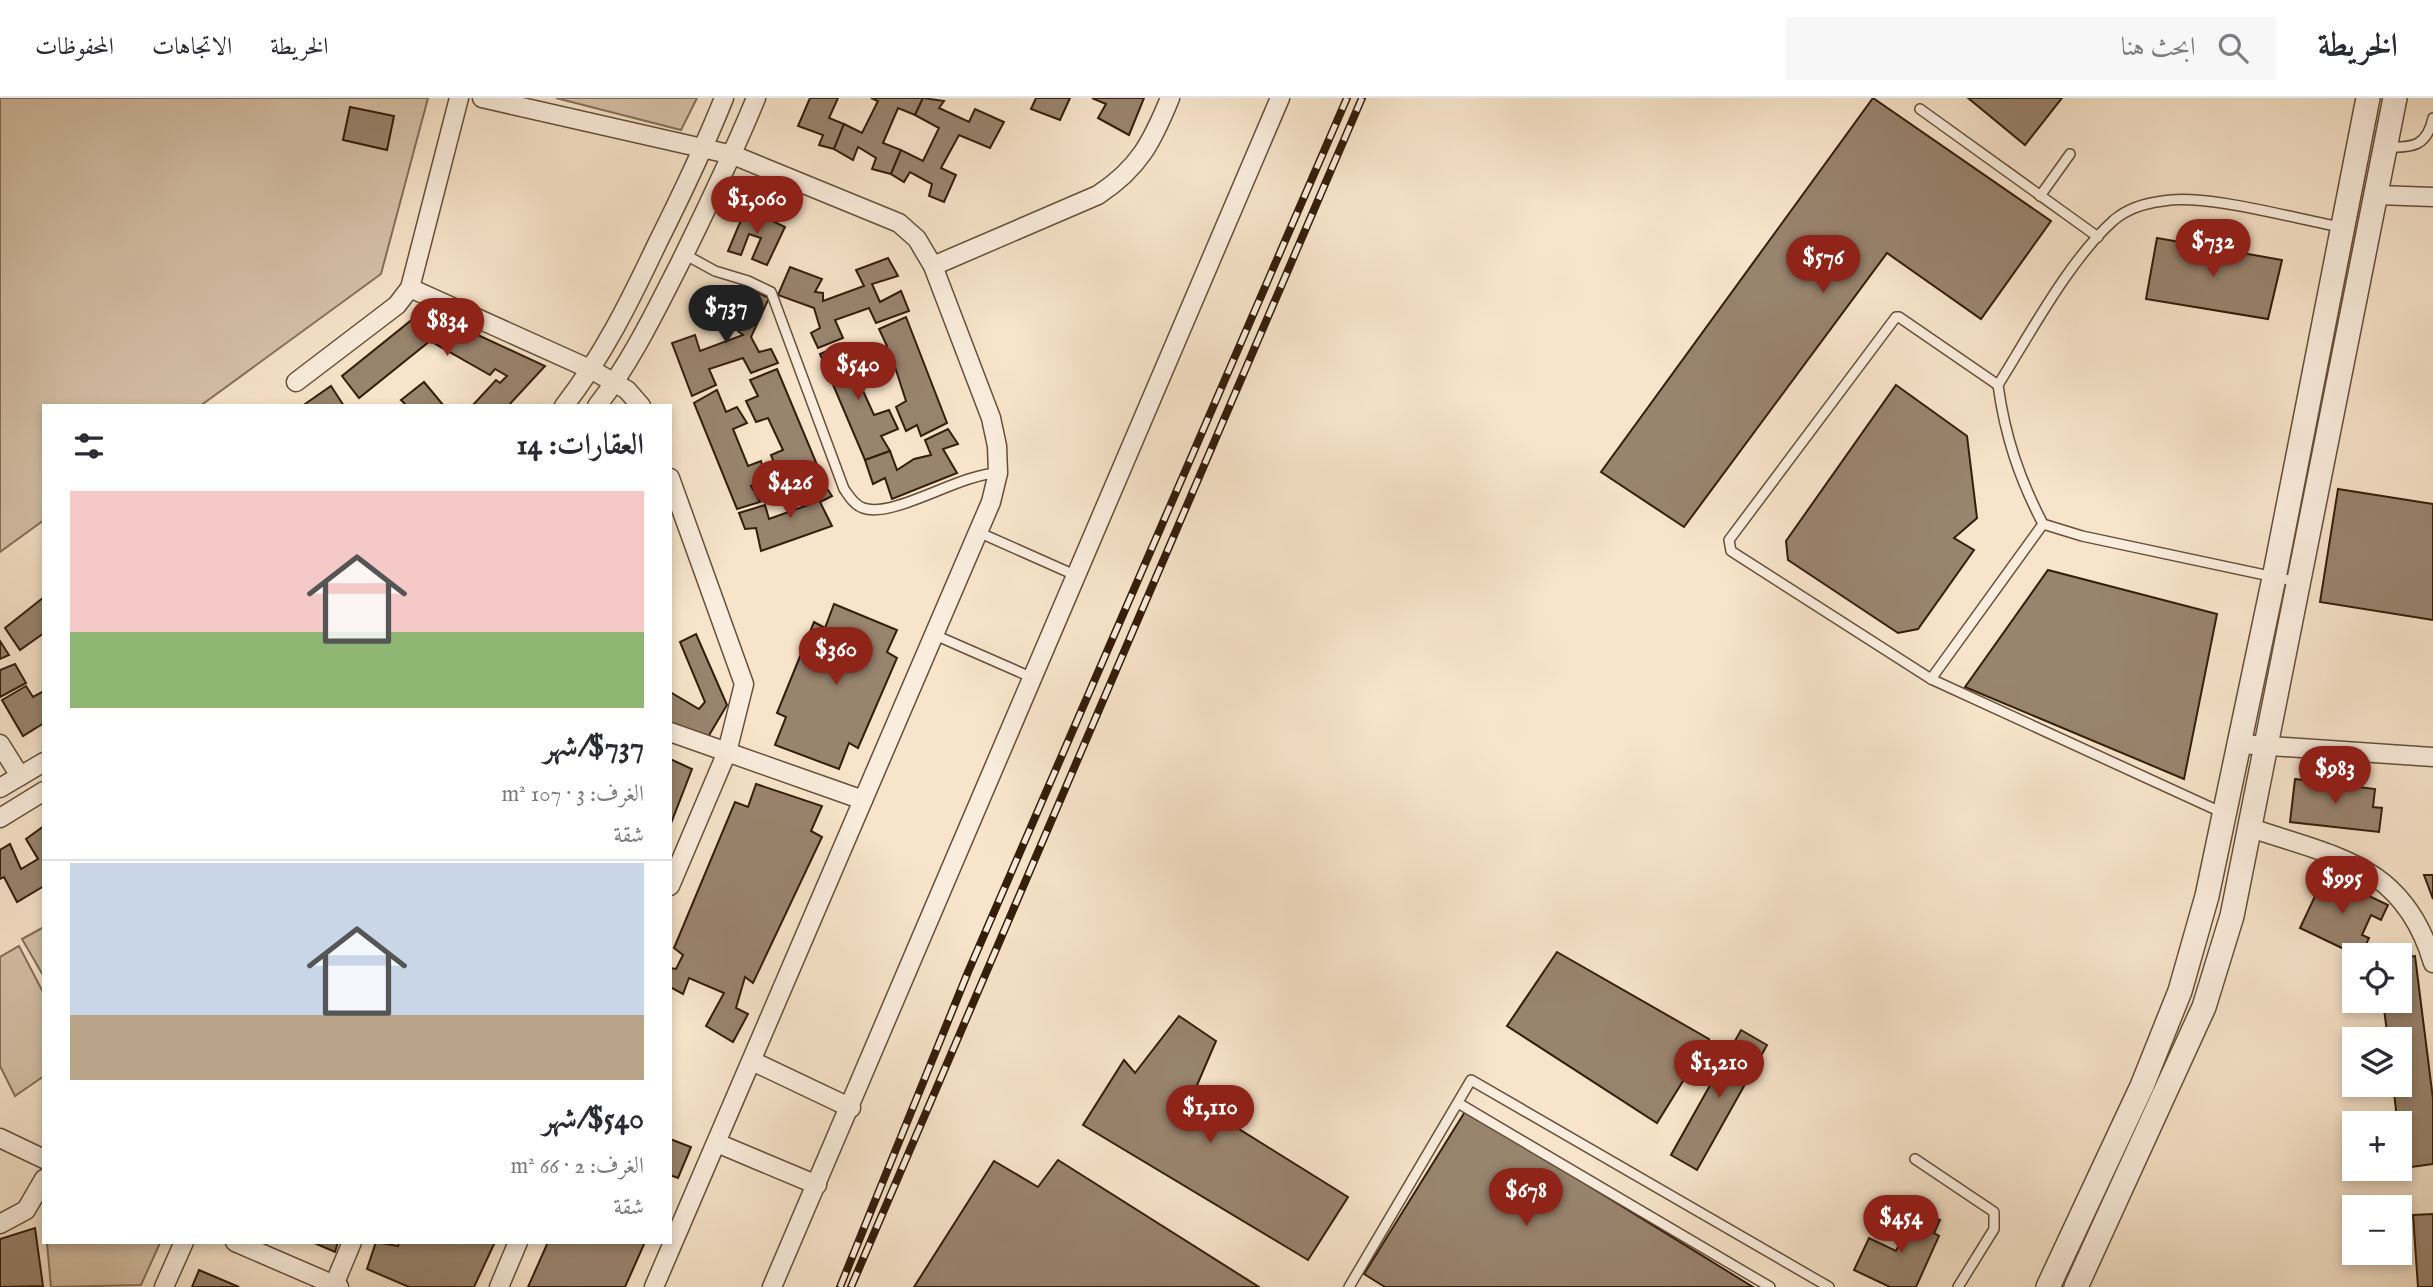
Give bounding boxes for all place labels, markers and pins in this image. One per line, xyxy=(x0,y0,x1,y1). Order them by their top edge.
pin: $1,060 xyxy=(700,176,814,236)
pin: $732 xyxy=(2172,220,2254,279)
pin: $576 xyxy=(1782,236,1864,295)
pin: $737 xyxy=(685,286,767,345)
pin: $834 xyxy=(406,299,488,358)
pin: $540 xyxy=(817,342,899,402)
pin: $426 xyxy=(749,460,831,520)
pin: $360 xyxy=(795,628,877,687)
pin: $983 xyxy=(2294,746,2376,806)
pin: $995 xyxy=(2301,856,2383,916)
pin: $1,210 xyxy=(1662,1040,1776,1100)
pin: $1,110 xyxy=(1153,1086,1267,1145)
pin: $678 xyxy=(1485,1168,1567,1228)
pin: $454 xyxy=(1860,1196,1942,1255)

